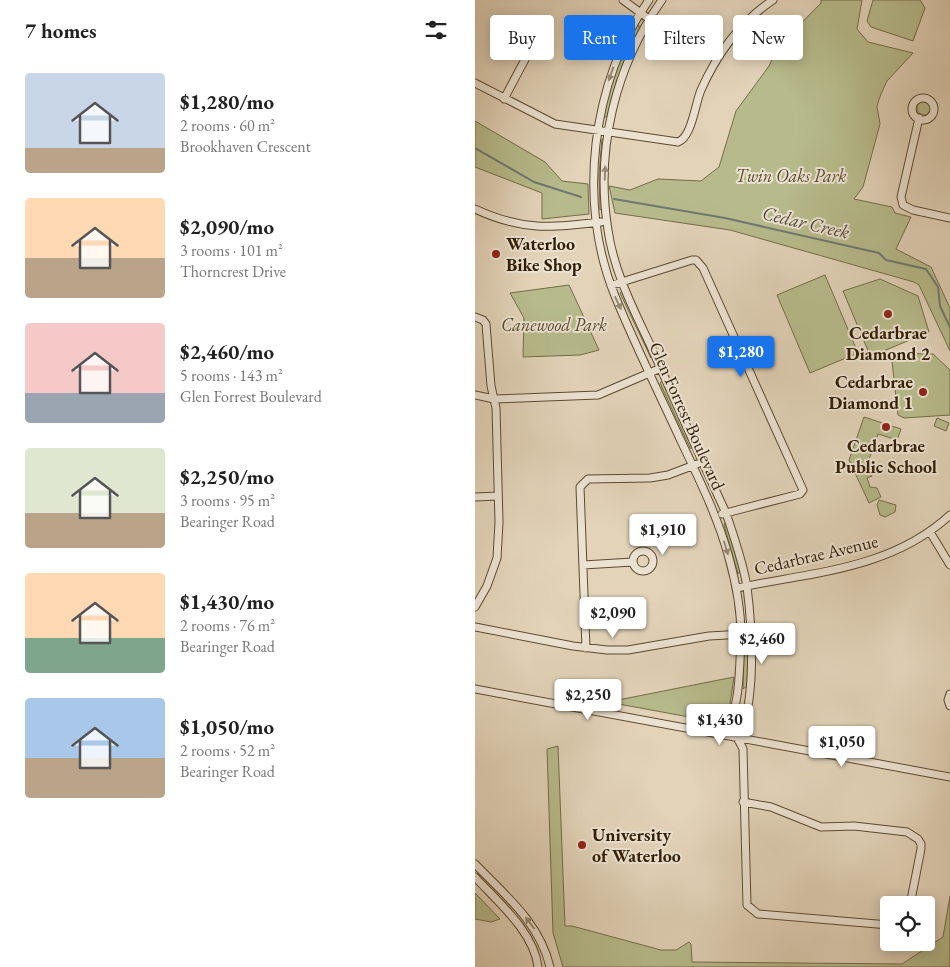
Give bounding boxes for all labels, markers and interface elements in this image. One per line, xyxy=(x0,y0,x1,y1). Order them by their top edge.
chip: Buy xyxy=(490,15,554,60)
chip: Rent xyxy=(564,15,635,60)
chip: Filters xyxy=(645,15,723,60)
chip: New xyxy=(733,15,803,60)
icon: filters xyxy=(422,16,450,44)
text: 7 homes xyxy=(25,17,97,44)
one-way arrow xyxy=(607,67,614,82)
text: $1,280/mo xyxy=(180,88,274,115)
icon: home xyxy=(65,93,125,153)
text: 2 rooms · 60 m² xyxy=(180,115,275,136)
text: Brookhaven Crescent xyxy=(180,136,311,157)
park label: Twin Oaks Park xyxy=(735,164,847,187)
one-way arrow xyxy=(602,165,610,181)
water label: Cedar Creek xyxy=(760,200,852,245)
text: $2,090/mo xyxy=(180,213,274,240)
icon: home xyxy=(65,218,125,278)
place label: Waterloo Bike Shop xyxy=(506,232,582,276)
text: 3 rooms · 101 m² xyxy=(180,240,283,261)
marker: Waterloo Bike Shop xyxy=(490,248,502,260)
text: Thorncrest Drive xyxy=(180,261,286,282)
one-way arrow xyxy=(614,296,623,311)
marker: Cedarbrae Diamond 2 xyxy=(882,308,894,320)
park label: Canewood Park xyxy=(501,313,607,336)
place label: Cedarbrae Diamond 2 xyxy=(846,321,931,365)
pin: $1,280 xyxy=(700,336,782,378)
text: $2,460/mo xyxy=(180,338,274,365)
street label: Glen Forrest Boulevard xyxy=(645,338,731,494)
text: $1,280 xyxy=(718,341,764,362)
icon: home xyxy=(65,343,125,403)
text: 5 rooms · 143 m² xyxy=(180,365,283,386)
place label: Cedarbrae Diamond 1 xyxy=(829,370,913,414)
text: Glen Forrest Boulevard xyxy=(180,386,322,407)
marker: Cedarbrae Diamond 1 xyxy=(917,386,929,398)
marker: Cedarbrae Public School xyxy=(880,421,892,433)
place label: Cedarbrae Public School xyxy=(835,434,937,478)
text: $2,250/mo xyxy=(180,463,274,490)
icon: home xyxy=(65,468,125,528)
text: 3 rooms · 95 m² xyxy=(180,490,275,511)
text: Bearinger Road xyxy=(180,511,275,532)
pin: $1,910 xyxy=(622,514,704,556)
text: $1,910 xyxy=(640,519,686,540)
street label: Cedarbrae Avenue xyxy=(752,529,880,580)
one-way arrow xyxy=(723,541,731,556)
text: $1,430/mo xyxy=(180,588,274,615)
icon: home xyxy=(65,593,125,653)
pin: $2,090 xyxy=(572,596,654,639)
text: $2,090 xyxy=(590,602,636,623)
text: 2 rooms · 76 m² xyxy=(180,615,275,636)
pin: $2,460 xyxy=(721,622,803,665)
text: $2,460 xyxy=(739,628,785,649)
text: Bearinger Road xyxy=(180,636,275,657)
pin: $2,250 xyxy=(547,678,629,721)
text: $2,250 xyxy=(565,684,611,705)
pin: $1,430 xyxy=(679,704,761,746)
text: $1,430 xyxy=(697,709,743,730)
text: $1,050/mo xyxy=(180,713,274,740)
icon: home xyxy=(65,718,125,778)
pin: $1,050 xyxy=(801,726,883,768)
text: $1,050 xyxy=(819,731,865,752)
text: 2 rooms · 52 m² xyxy=(180,740,275,761)
text: Bearinger Road xyxy=(180,761,275,782)
place label: University of Waterloo xyxy=(592,823,681,867)
marker: University of Waterloo xyxy=(576,839,588,851)
map controls xyxy=(880,896,935,951)
button: locate xyxy=(880,896,935,951)
one-way arrow xyxy=(525,917,536,930)

